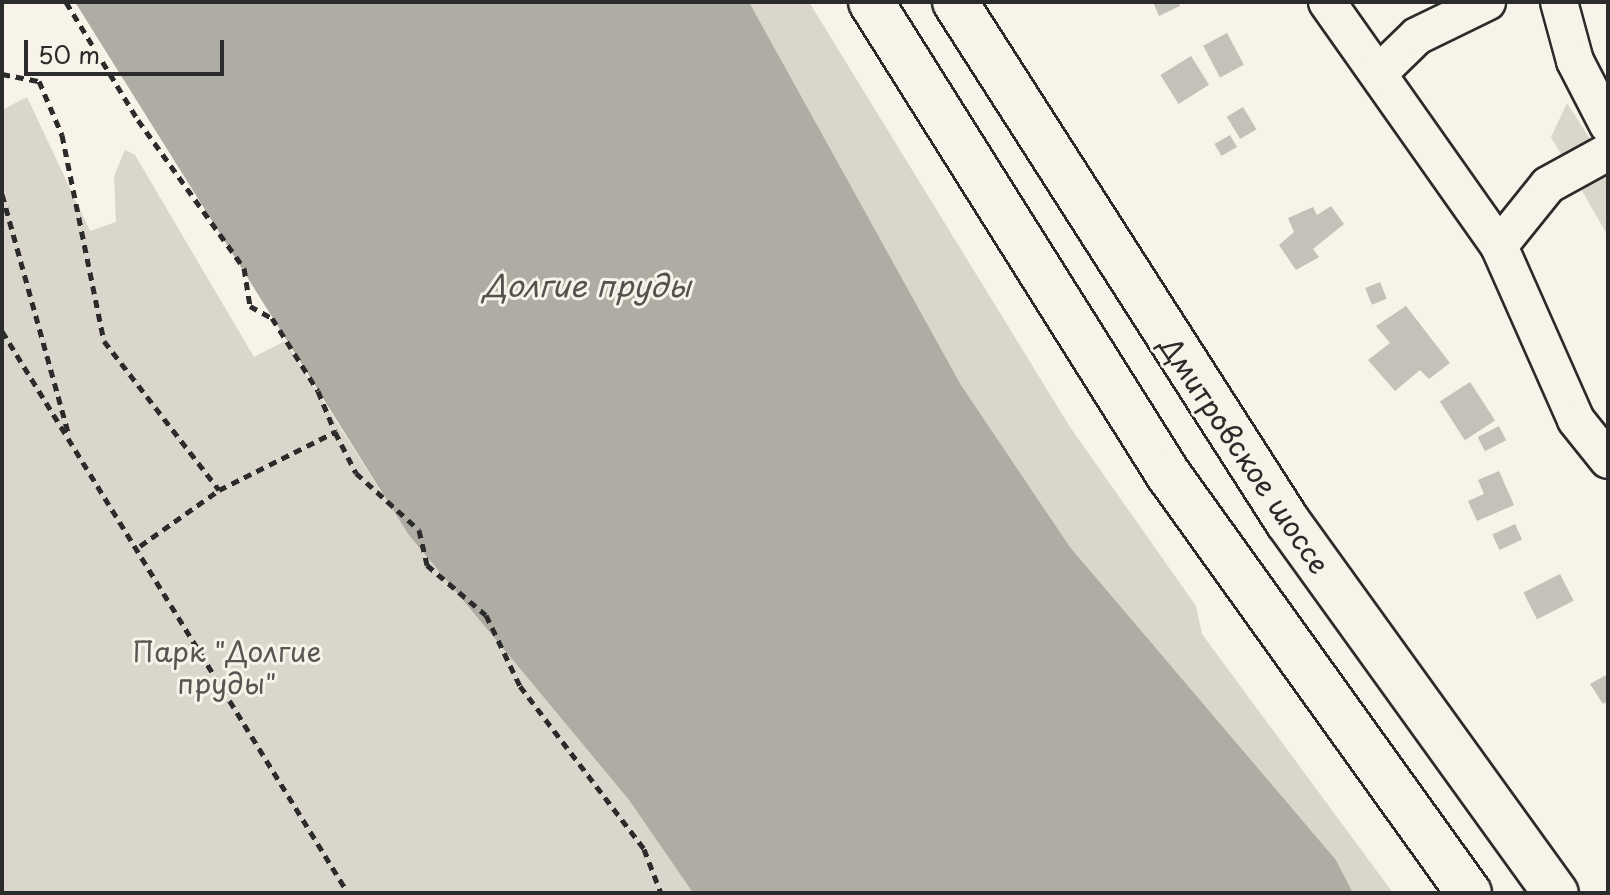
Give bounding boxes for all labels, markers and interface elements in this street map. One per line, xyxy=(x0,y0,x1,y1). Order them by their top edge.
scale bar xyxy=(28,24,228,74)
text: 50 m xyxy=(38,36,100,72)
water label: Долгие пруды xyxy=(484,267,690,303)
street label: Дмитровское шоссе xyxy=(1153,330,1337,580)
park label: Парк "Долгие пруды" xyxy=(133,634,321,700)

